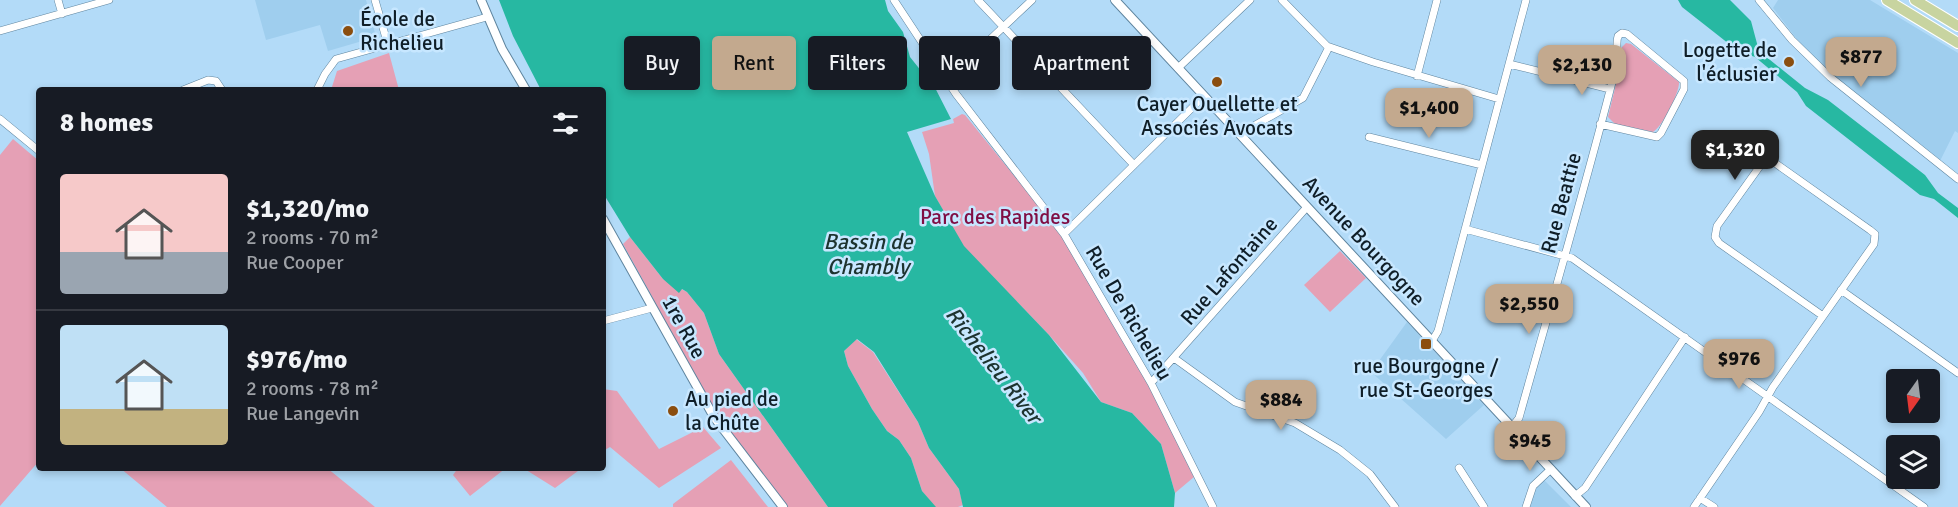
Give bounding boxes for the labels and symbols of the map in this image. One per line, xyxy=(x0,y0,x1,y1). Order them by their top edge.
place label: École de Richelieu xyxy=(360,6,444,56)
marker: École de Richelieu xyxy=(341,24,355,38)
place label: Logette de l'éclusier xyxy=(1683,37,1777,87)
pin: $877 xyxy=(1825,37,1897,88)
pin: $2,130 xyxy=(1533,45,1631,96)
marker: Logette de l'éclusier xyxy=(1782,55,1796,69)
marker: Cayer Ouellette et Associés Avocats xyxy=(1210,75,1224,89)
pin: $1,400 xyxy=(1380,88,1478,139)
place label: Cayer Ouellette et Associés Avocats xyxy=(1136,91,1298,141)
pin: $1,320 xyxy=(1686,130,1784,181)
street label: Rue Beattie xyxy=(1535,150,1587,256)
street label: Avenue Bourgogne xyxy=(1297,171,1431,311)
park label: Parc des Rapides xyxy=(920,204,1070,230)
street label: Rue Lafontaine xyxy=(1175,212,1283,330)
water label: Bassin de Chambly xyxy=(823,228,914,280)
street label: Rue De Richelieu xyxy=(1080,241,1178,385)
pin: $2,550 xyxy=(1480,284,1578,335)
street label: 1re Rue xyxy=(656,291,712,363)
water label: Richelieu River xyxy=(940,301,1050,431)
marker: rue Bourgogne / rue St-Georges xyxy=(1419,337,1433,351)
pin: $976 xyxy=(1703,339,1775,390)
place label: rue Bourgogne / rue St-Georges xyxy=(1353,353,1499,403)
north arrow xyxy=(1886,369,1940,423)
pin: $884 xyxy=(1245,380,1317,431)
place label: Au pied de la Chûte xyxy=(685,386,778,436)
marker: Au pied de la Chûte xyxy=(666,404,680,418)
pin: $945 xyxy=(1494,421,1566,472)

